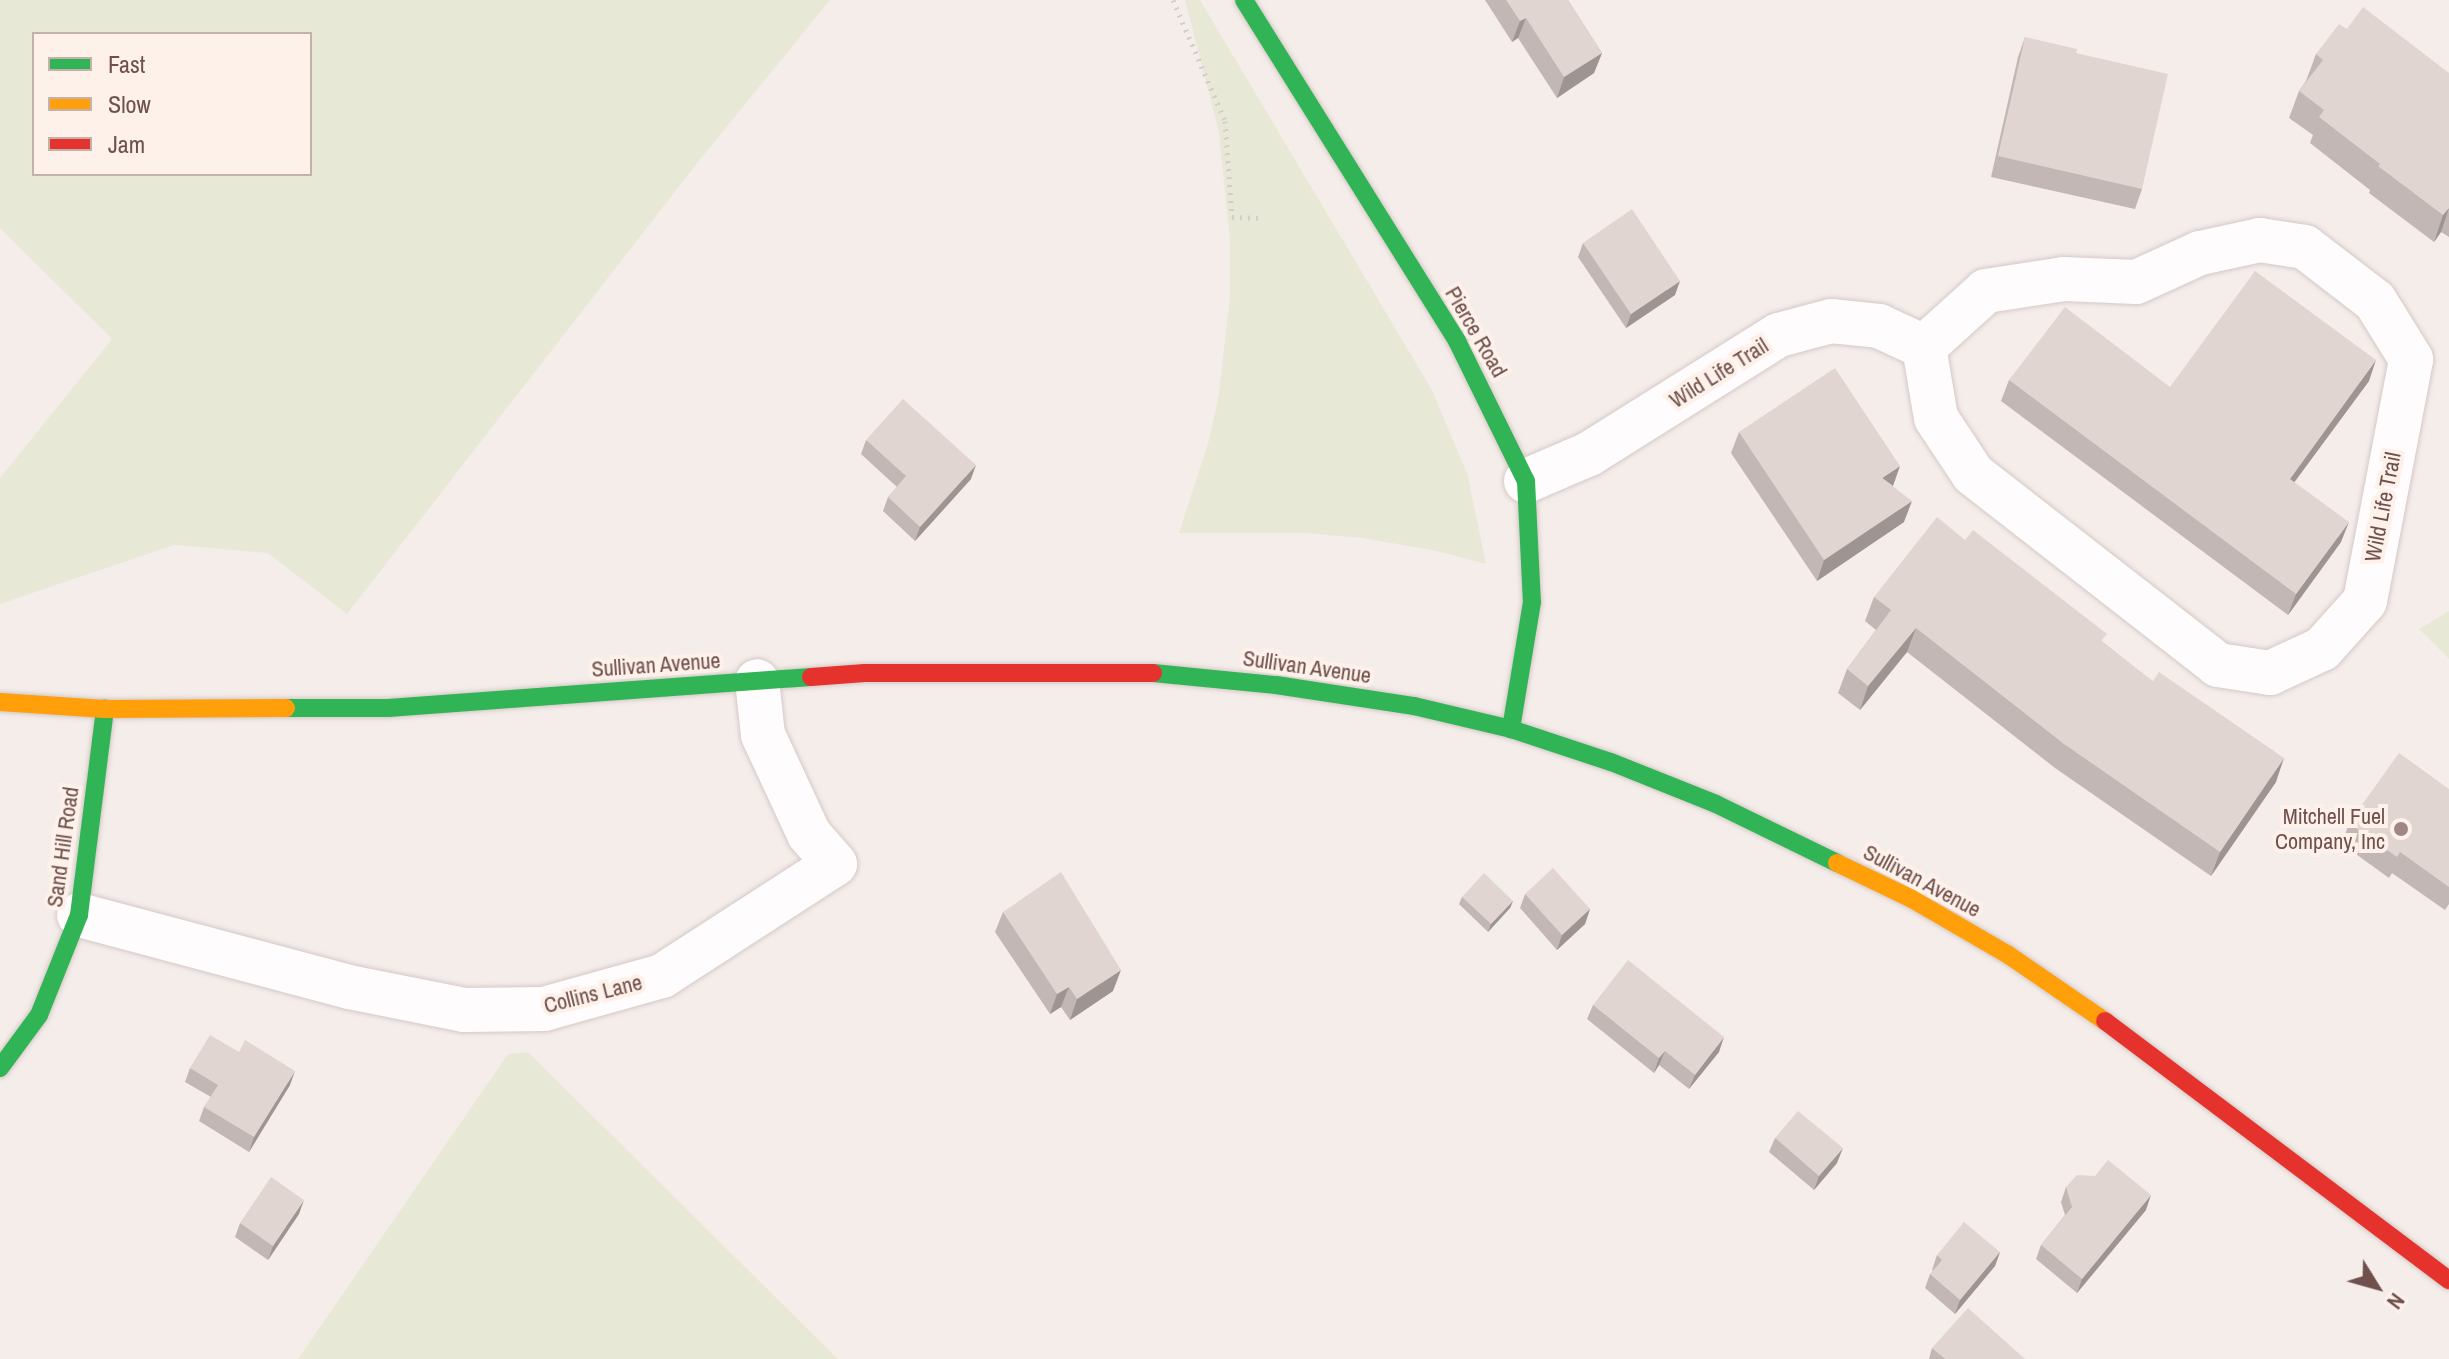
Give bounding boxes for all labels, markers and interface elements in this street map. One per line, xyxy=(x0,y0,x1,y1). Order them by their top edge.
legend xyxy=(32,32,312,176)
text: Fast xyxy=(108,48,145,80)
text: Slow xyxy=(108,88,151,120)
text: Jam xyxy=(108,128,145,160)
street label: Pierce Road xyxy=(1439,282,1513,382)
street label: Wild Life Trail xyxy=(1665,332,1773,414)
street label: Wild Life Trail xyxy=(2359,450,2407,564)
street label: Sullivan Avenue xyxy=(1241,645,1373,689)
street label: Sullivan Avenue xyxy=(590,647,722,683)
street label: Sand Hill Road xyxy=(41,785,85,909)
place label: Mitchell Fuel Company, Inc xyxy=(2275,803,2385,854)
marker: Mitchell Fuel Company, Inc xyxy=(2392,820,2410,838)
street label: Sullivan Avenue xyxy=(1858,839,1986,923)
street label: Collins Lane xyxy=(541,969,645,1019)
north arrow xyxy=(2337,1247,2417,1327)
text: N xyxy=(2380,1287,2412,1316)

